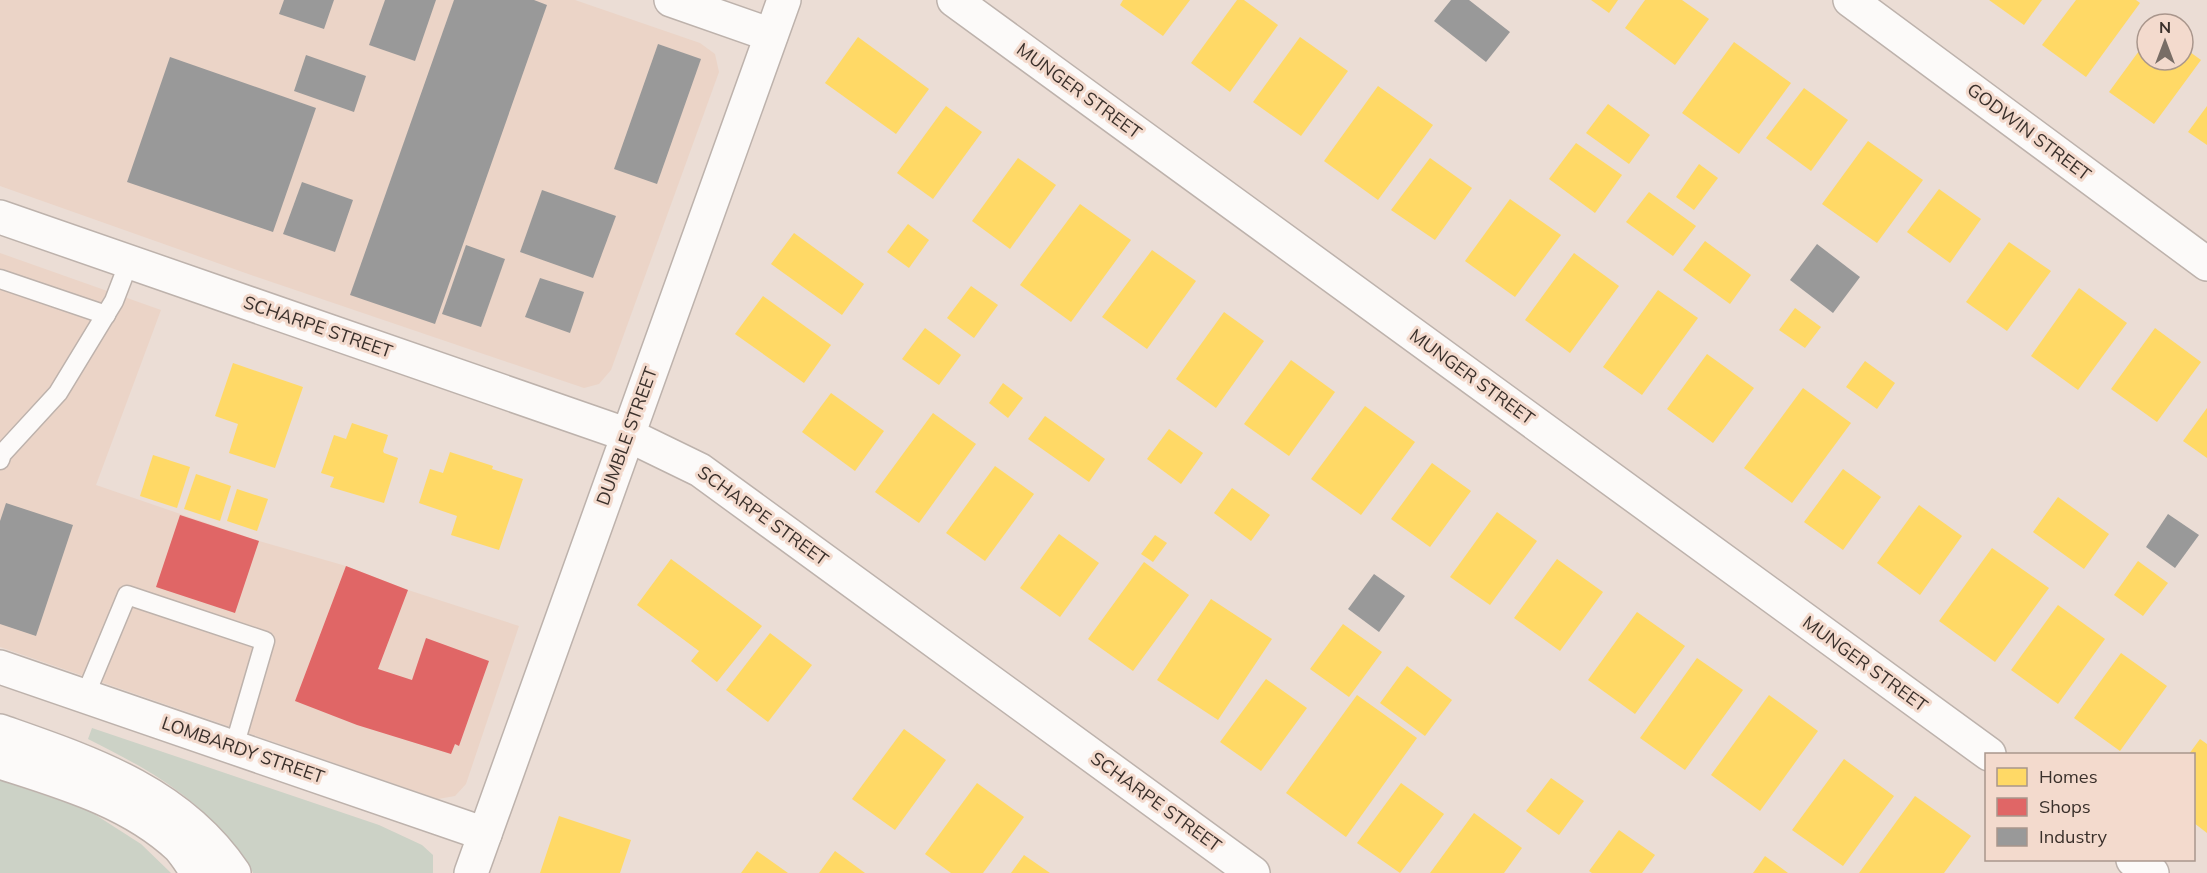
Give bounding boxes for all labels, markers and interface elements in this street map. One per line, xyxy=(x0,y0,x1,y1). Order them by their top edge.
north arrow xyxy=(2135,12,2195,72)
text: N xyxy=(2159,17,2171,37)
street label: MUNGER STREET xyxy=(1012,37,1146,144)
street label: GODWIN STREET xyxy=(1963,78,2096,186)
street label: SCHARPE STREET xyxy=(241,290,396,363)
street label: MUNGER STREET xyxy=(1405,323,1539,430)
street label: DUMBLE STREET xyxy=(591,363,662,508)
street label: SCHARPE STREET xyxy=(693,460,833,571)
street label: MUNGER STREET xyxy=(1798,610,1932,717)
street label: LOMBARDY STREET xyxy=(159,711,328,788)
street label: SCHARPE STREET xyxy=(1086,746,1226,857)
legend xyxy=(1985,753,2195,861)
text: Homes xyxy=(2039,765,2098,788)
text: Shops xyxy=(2039,795,2091,818)
text: Industry xyxy=(2039,825,2108,848)

